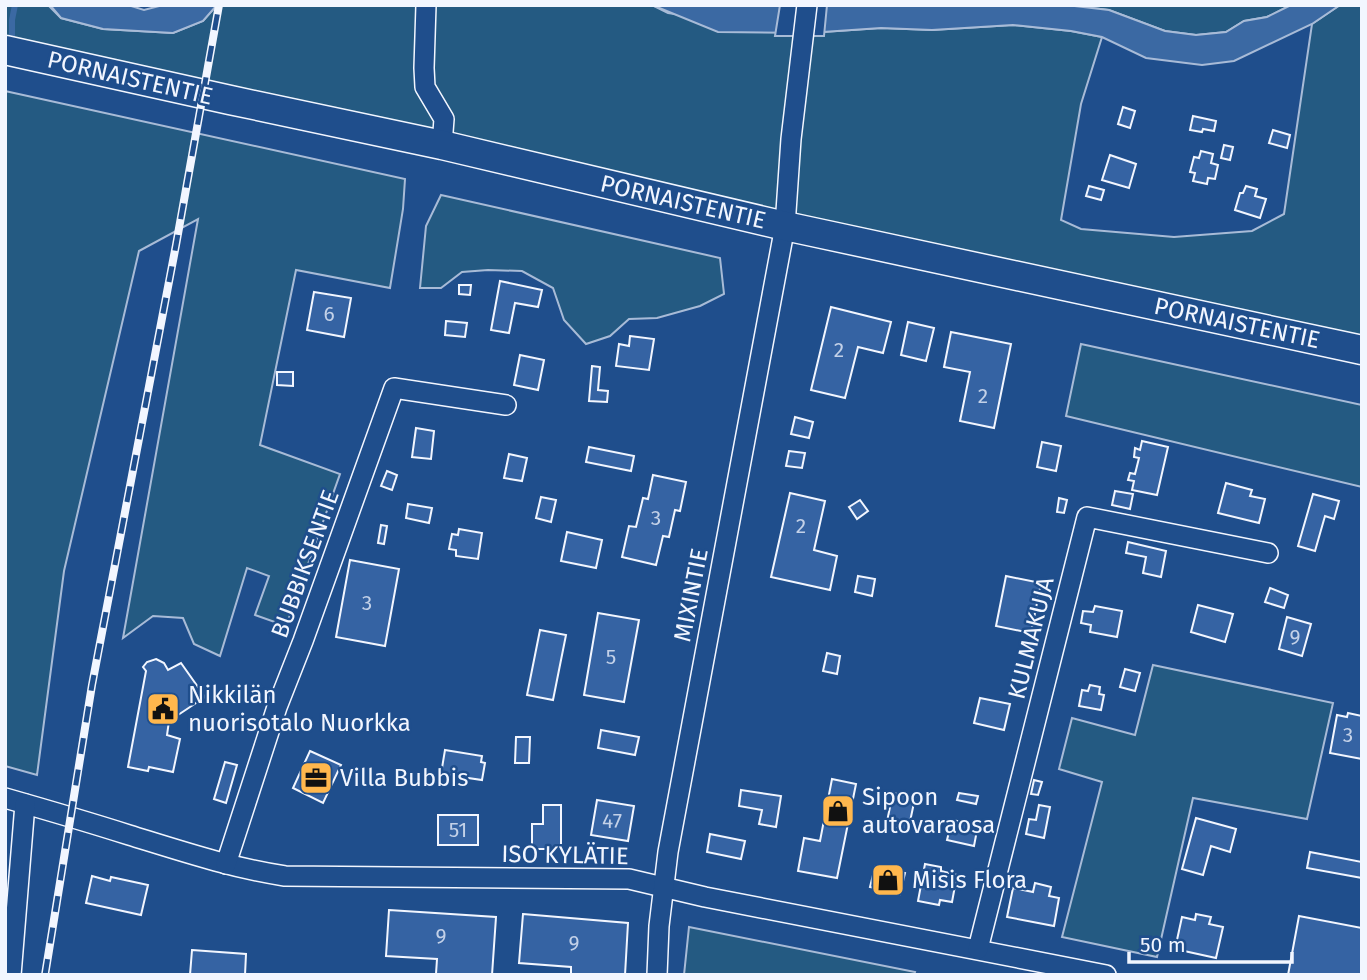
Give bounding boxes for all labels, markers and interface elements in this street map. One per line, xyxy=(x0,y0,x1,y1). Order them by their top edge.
street label: PORNAISTENTIE xyxy=(45,45,215,111)
street label: PORNAISTENTIE xyxy=(598,169,768,235)
street label: PORNAISTENTIE xyxy=(1152,292,1322,354)
house number: 6 xyxy=(323,301,335,327)
house number: 2 xyxy=(834,337,844,363)
house number: 2 xyxy=(978,383,988,409)
street label: BUBBIKSENTIE xyxy=(265,486,345,642)
house number: 3 xyxy=(651,505,661,531)
house number: 2 xyxy=(796,513,806,539)
street label: MIXINTIE xyxy=(668,546,714,644)
street label: KULMAKUJA xyxy=(1002,574,1060,702)
house number: 3 xyxy=(362,590,372,616)
house number: 9 xyxy=(1289,624,1301,650)
house number: 5 xyxy=(606,644,616,670)
place label: Nikkilän nuorisotalo Nuorkka xyxy=(188,681,411,737)
public building icon: Nikkilän nuorisotalo Nuorkka xyxy=(144,690,182,728)
house number: 3 xyxy=(1343,722,1353,748)
office icon: Villa Bubbis xyxy=(297,759,335,797)
place label: Villa Bubbis xyxy=(340,764,469,792)
place label: Sipoon autovaraosa xyxy=(862,783,995,839)
shop icon: Sipoon autovaraosa xyxy=(819,792,857,830)
house number: 47 xyxy=(602,808,622,834)
house number: 51 xyxy=(449,817,467,843)
street label: ISO KYLÄTIE xyxy=(501,840,629,870)
shop icon: Misis Flora xyxy=(869,861,907,899)
place label: Misis Flora xyxy=(912,866,1027,894)
scale bar xyxy=(1129,920,1292,964)
house number: 9 xyxy=(435,923,447,949)
house number: 9 xyxy=(568,930,580,956)
text: 50 m xyxy=(1140,932,1186,958)

